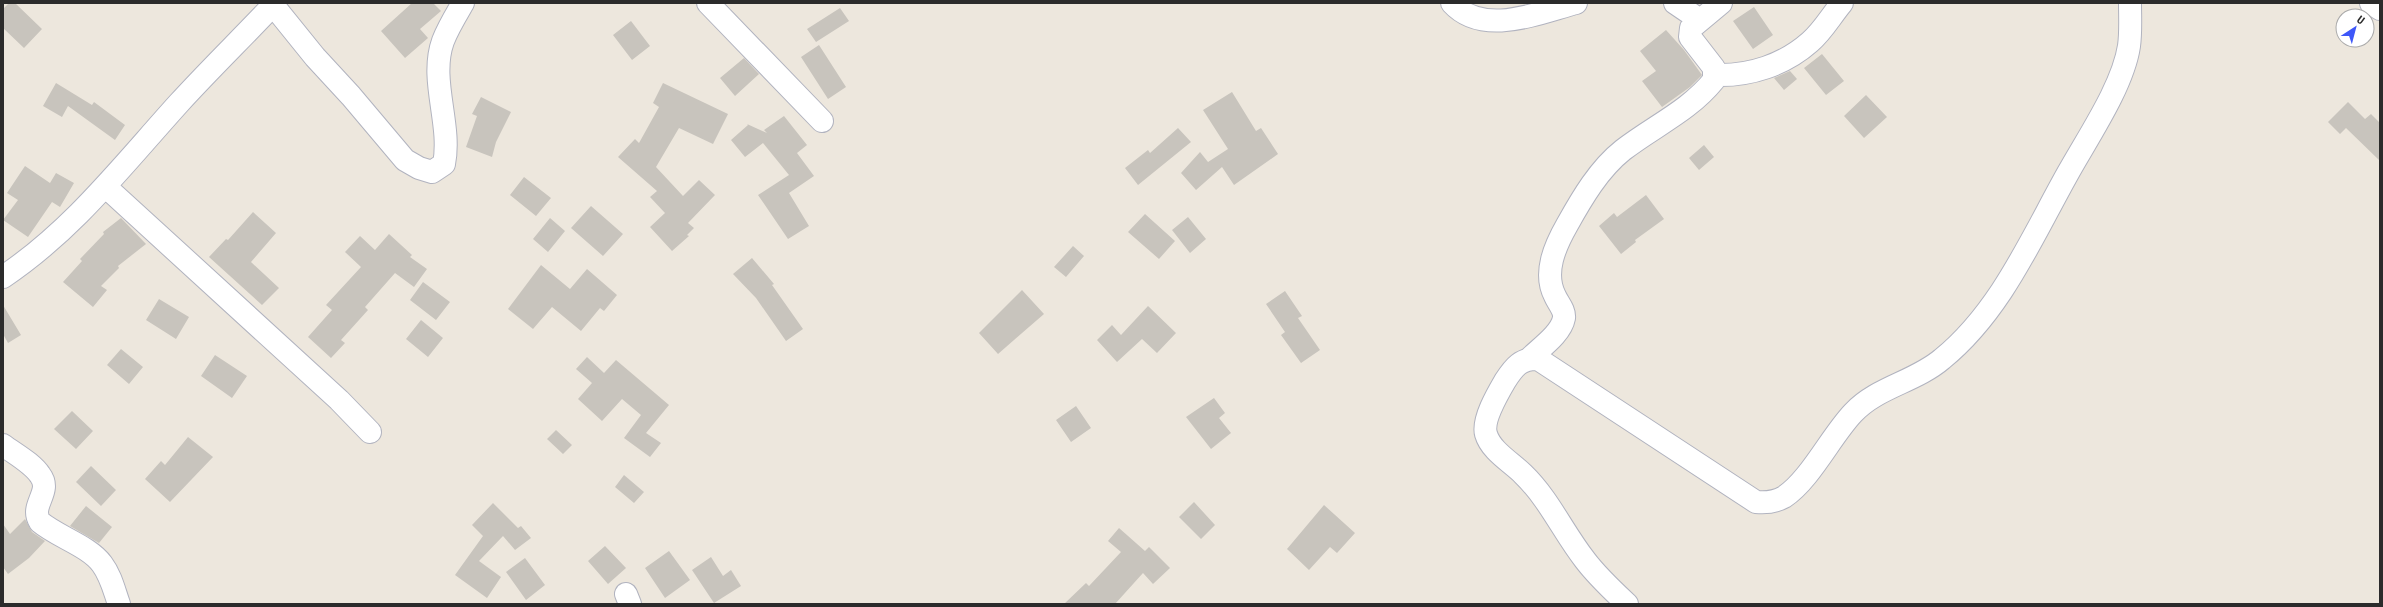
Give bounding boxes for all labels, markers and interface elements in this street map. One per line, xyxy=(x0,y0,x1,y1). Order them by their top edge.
north arrow xyxy=(2335,8,2375,48)
text: U xyxy=(2354,13,2367,27)

